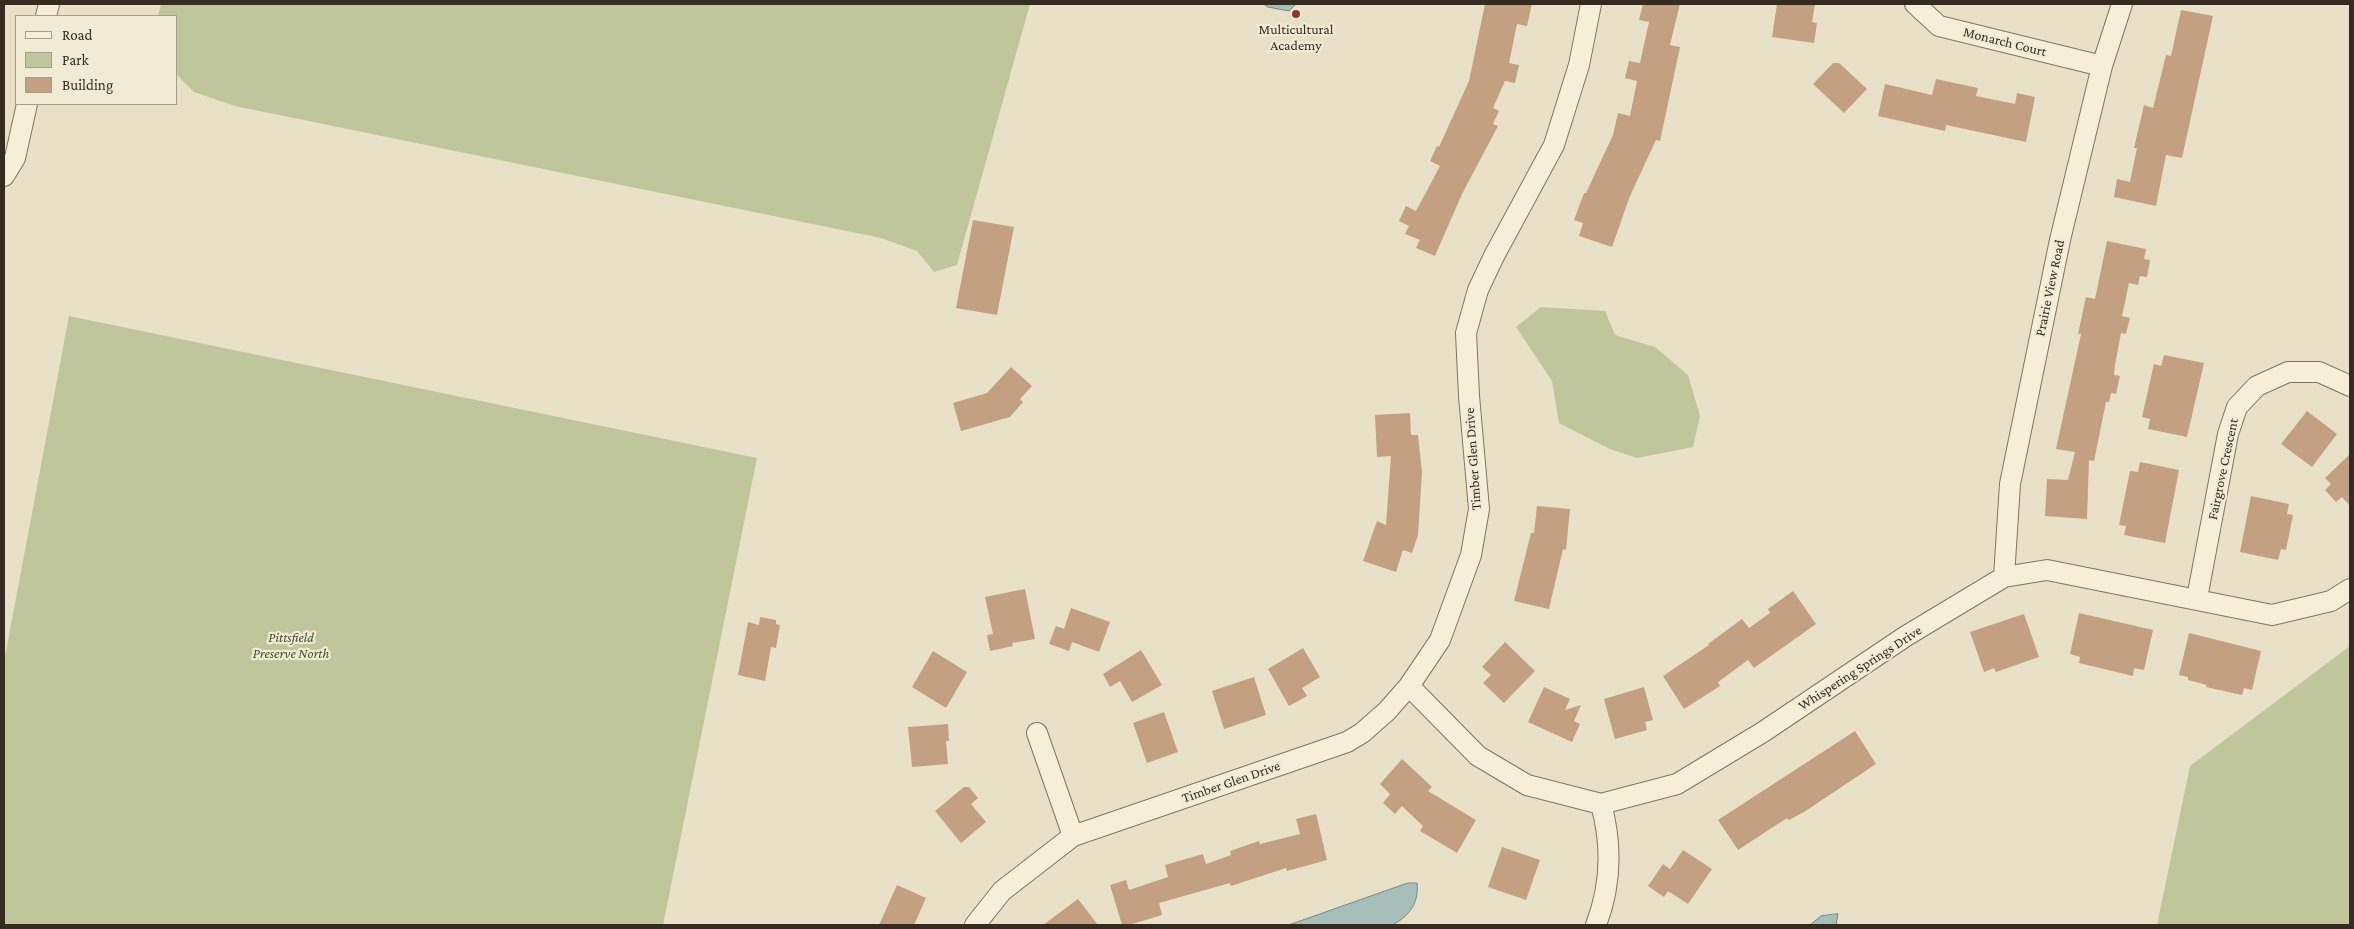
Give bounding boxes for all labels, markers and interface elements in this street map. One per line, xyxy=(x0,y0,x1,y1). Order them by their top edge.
marker: Multicultural Academy xyxy=(1290,8,1302,20)
legend xyxy=(15,15,178,105)
place label: Multicultural Academy xyxy=(1259,22,1333,54)
street label: Monarch Court xyxy=(1962,24,2048,60)
text: Road xyxy=(62,27,92,43)
text: Park xyxy=(62,52,89,68)
text: Building xyxy=(62,77,113,93)
street label: Prairie View Road xyxy=(2032,238,2068,338)
street label: Timber Glen Drive xyxy=(1461,407,1485,511)
street label: Fairgrove Crescent xyxy=(2204,417,2242,521)
street label: Whispering Springs Drive xyxy=(1795,622,1925,714)
park label: Pittsfield Preserve North xyxy=(253,630,329,662)
street label: Timber Glen Drive xyxy=(1180,757,1282,807)

